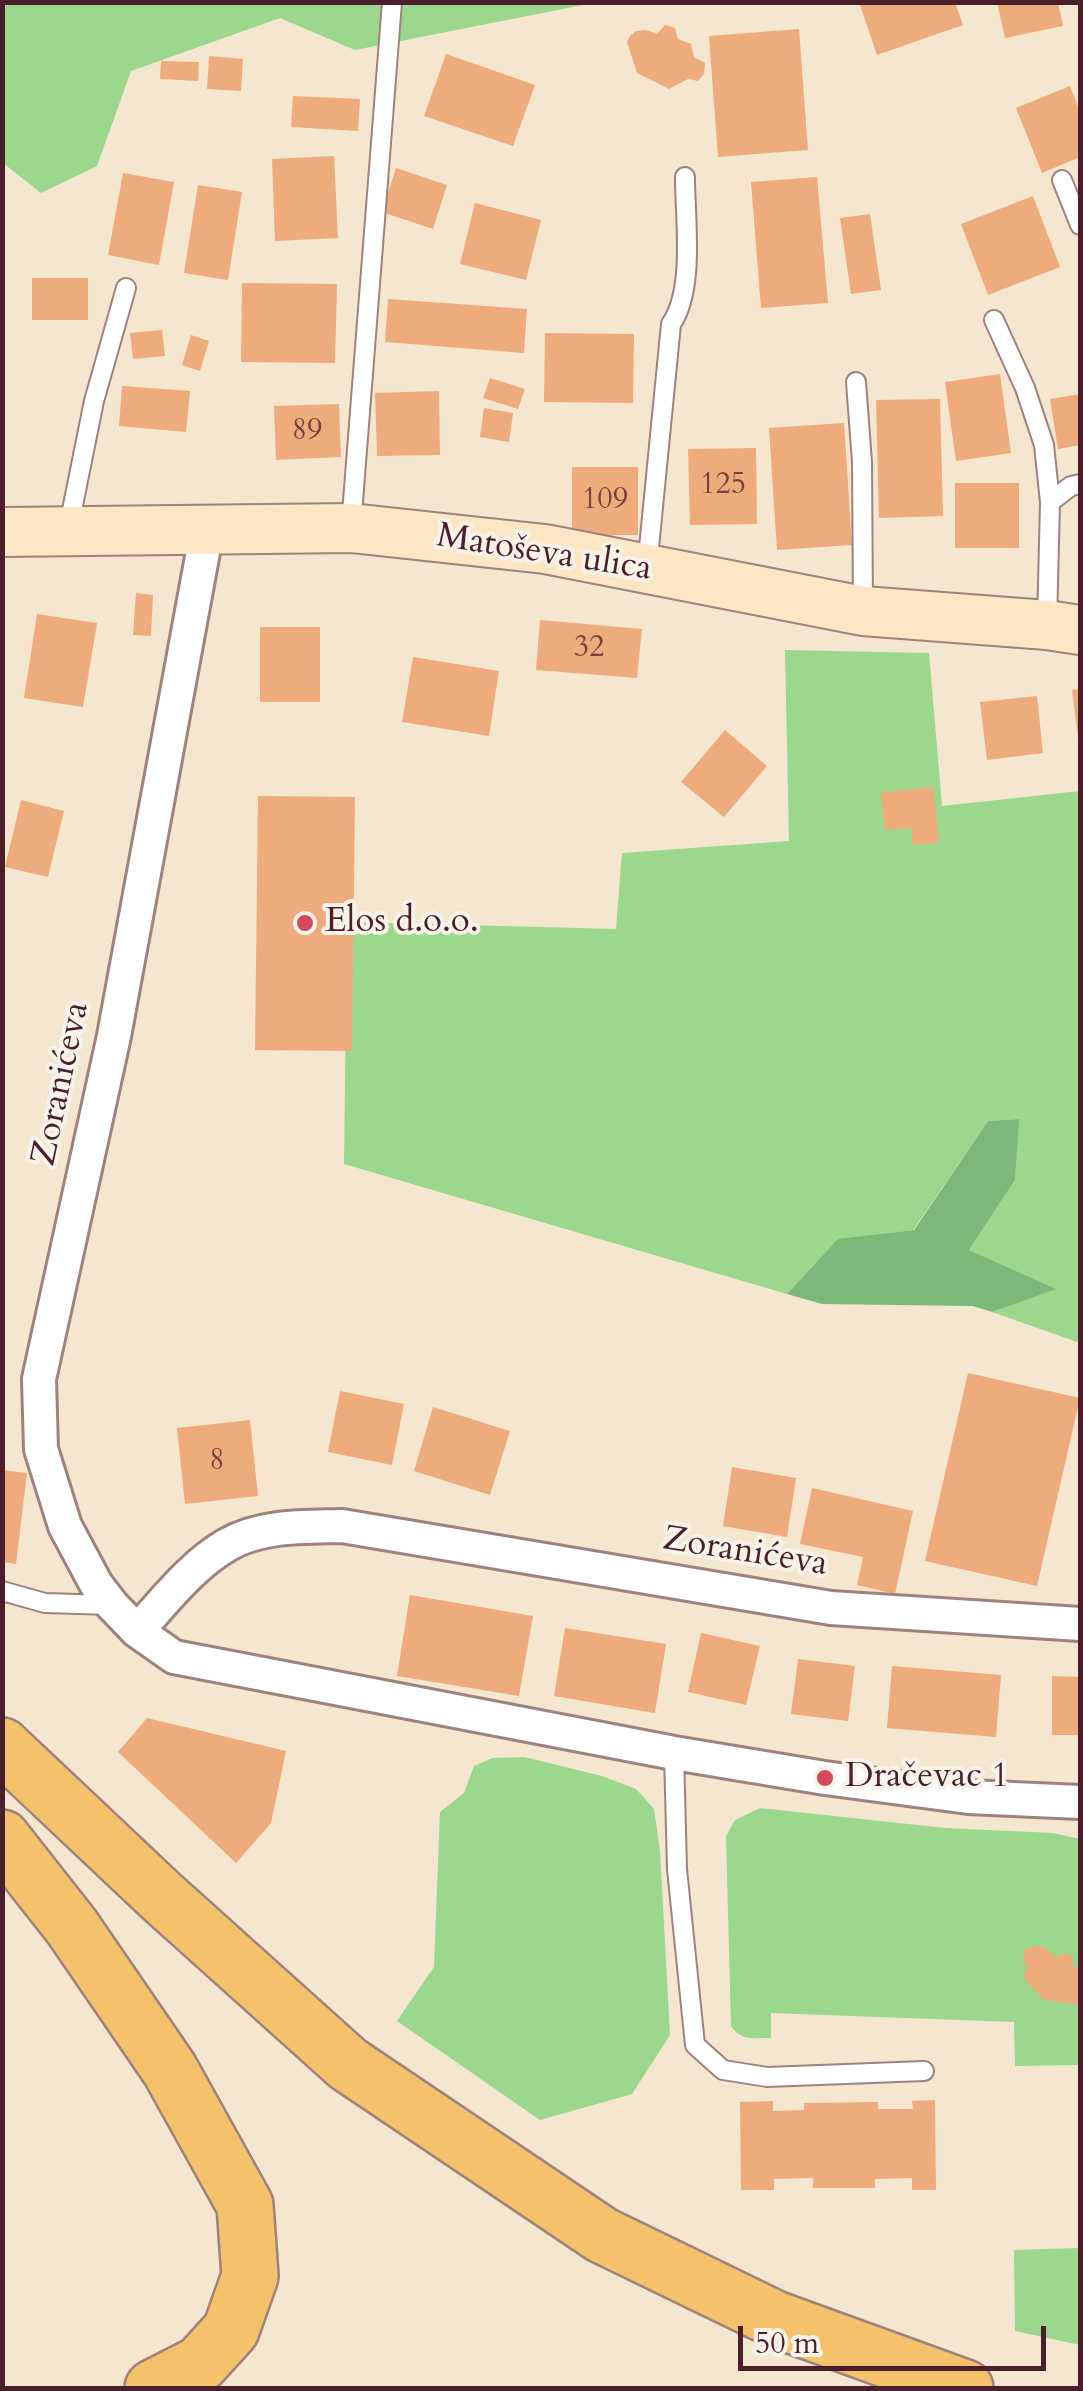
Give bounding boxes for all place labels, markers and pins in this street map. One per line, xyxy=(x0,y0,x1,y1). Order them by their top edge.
place label: Elos d.o.o. xyxy=(325,902,479,944)
marker: Elos d.o.o. xyxy=(294,912,316,934)
place label: Dračevac 1 xyxy=(845,1757,1009,1799)
marker: Dračevac 1 xyxy=(814,1767,836,1789)

